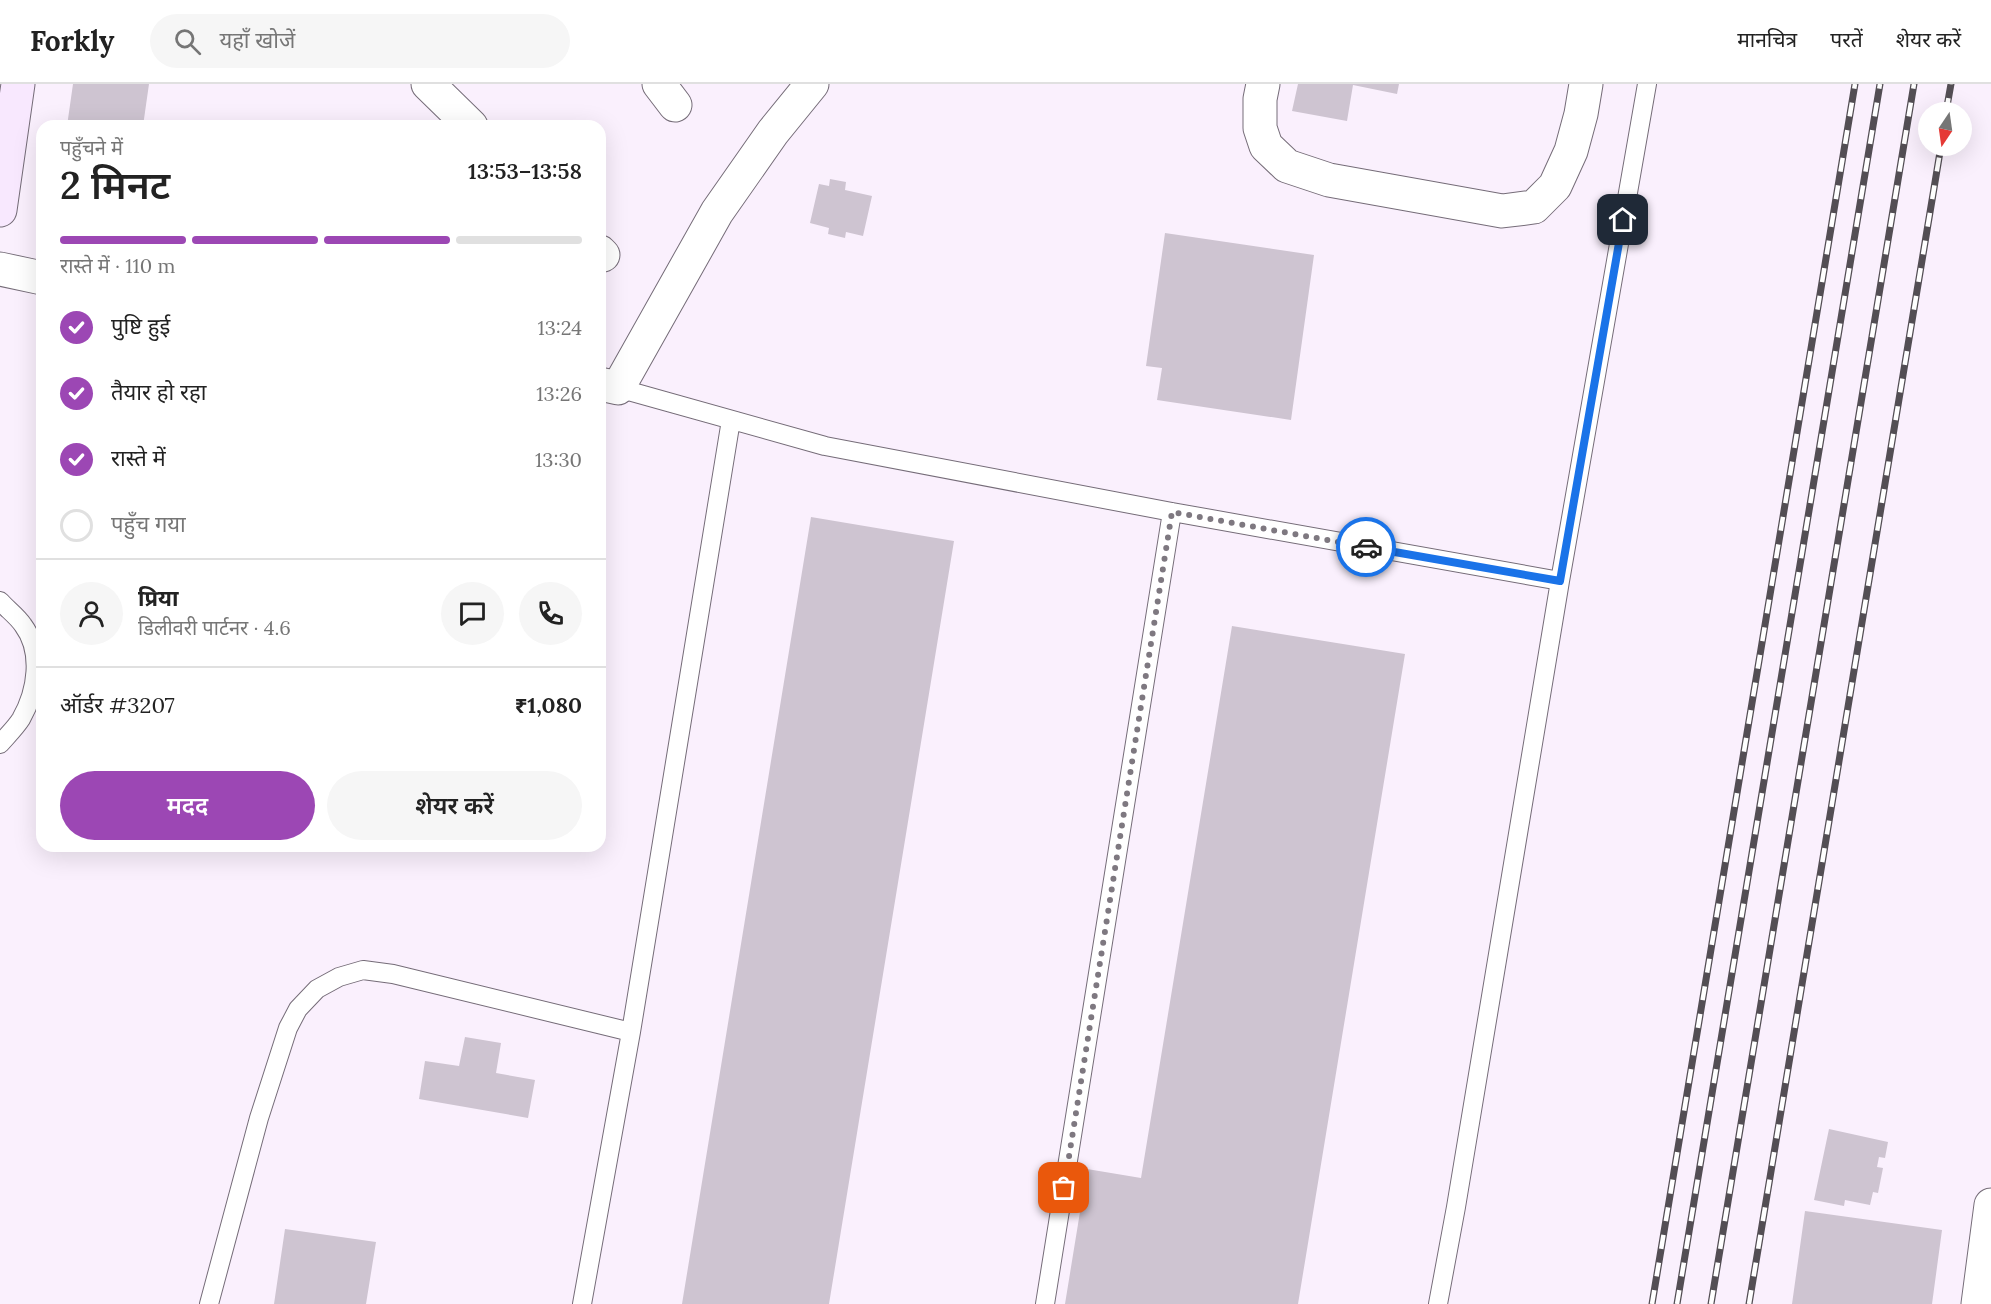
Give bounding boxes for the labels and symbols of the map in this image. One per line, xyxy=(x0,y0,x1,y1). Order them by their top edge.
north arrow xyxy=(1918,102,1972,156)
pin xyxy=(1597,194,1648,245)
courier xyxy=(1336,517,1396,577)
pin xyxy=(1038,1162,1089,1213)

